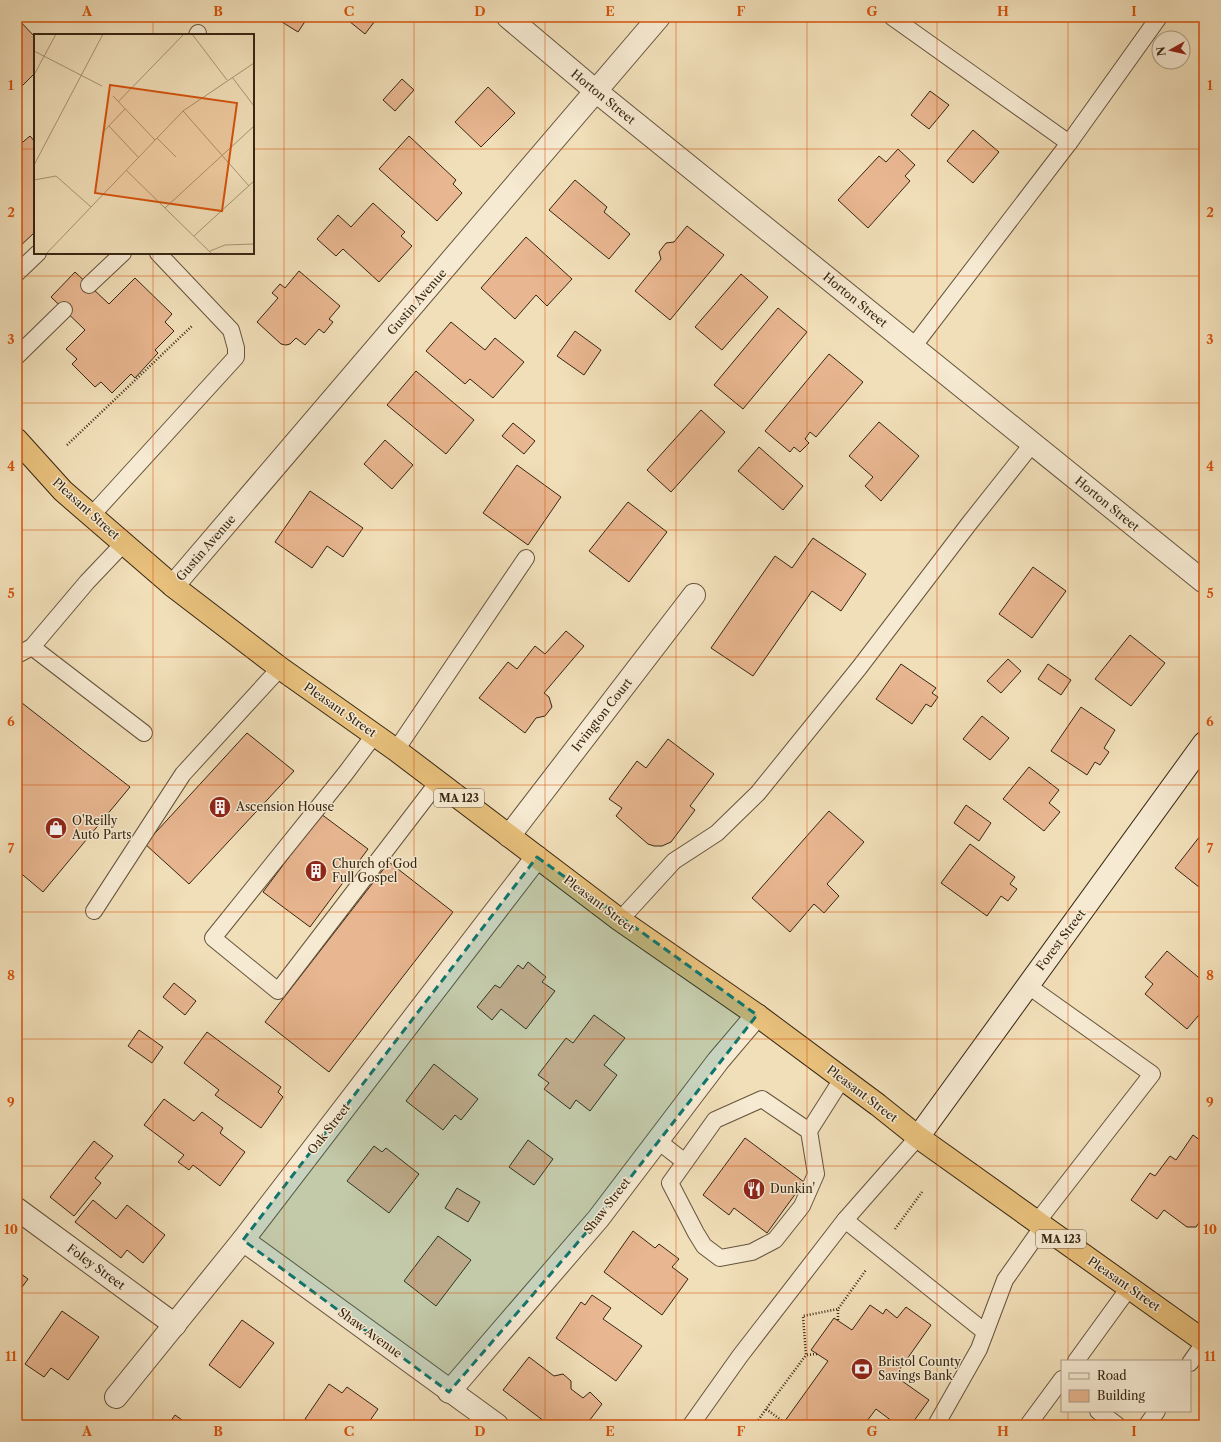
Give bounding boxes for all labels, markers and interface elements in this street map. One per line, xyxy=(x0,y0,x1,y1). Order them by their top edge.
text: A xyxy=(81,3,93,19)
text: B xyxy=(213,3,223,19)
text: C xyxy=(344,3,354,19)
text: D xyxy=(474,3,486,19)
text: E xyxy=(605,3,615,19)
text: F xyxy=(737,3,746,19)
text: G xyxy=(866,3,878,19)
text: H xyxy=(997,3,1009,19)
text: I xyxy=(1131,3,1137,19)
north arrow xyxy=(1151,30,1191,70)
inset map xyxy=(34,34,254,254)
text: N xyxy=(1153,45,1169,57)
street label: Horton Street xyxy=(568,66,639,128)
text: 1 xyxy=(8,77,14,93)
text: 1 xyxy=(1207,77,1213,93)
text: 2 xyxy=(7,204,15,220)
text: 2 xyxy=(1206,204,1214,220)
street label: Gustin Avenue xyxy=(384,265,450,338)
street label: Horton Street xyxy=(820,269,891,331)
text: 3 xyxy=(7,331,15,347)
text: 3 xyxy=(1206,331,1214,347)
text: 4 xyxy=(7,458,15,474)
text: 4 xyxy=(1206,458,1214,474)
street label: Horton Street xyxy=(1072,473,1143,535)
street label: Pleasant Street xyxy=(50,475,124,543)
street label: Gustin Avenue xyxy=(173,511,239,584)
text: 5 xyxy=(7,585,15,601)
text: 5 xyxy=(1206,585,1214,601)
street label: Irvington Court xyxy=(568,674,635,754)
street label: Pleasant Street xyxy=(301,679,380,741)
text: 6 xyxy=(7,713,15,729)
text: 6 xyxy=(1206,713,1214,729)
road number: MA 123 xyxy=(434,789,484,807)
building icon: Ascension House xyxy=(207,794,233,820)
place label: Ascension House xyxy=(235,799,335,814)
place label: O'Reilly Auto Parts xyxy=(71,813,132,842)
shop icon: O'Reilly Auto Parts xyxy=(43,815,69,841)
text: 7 xyxy=(8,840,15,856)
text: 7 xyxy=(1207,840,1214,856)
place label: Church of God Full Gospel xyxy=(332,856,418,885)
building icon: Church of God Full Gospel xyxy=(303,858,329,884)
street label: Pleasant Street xyxy=(561,872,638,936)
street label: Forest Street xyxy=(1033,905,1089,973)
text: 8 xyxy=(7,967,15,983)
text: 8 xyxy=(1206,967,1214,983)
street label: Pleasant Street xyxy=(824,1062,901,1126)
text: 9 xyxy=(7,1094,15,1110)
text: 9 xyxy=(1206,1094,1214,1110)
street label: Oak Street xyxy=(304,1100,354,1157)
street label: Shaw Street xyxy=(580,1174,634,1237)
restaurant icon: Dunkin' xyxy=(741,1176,767,1202)
place label: Dunkin' xyxy=(770,1181,815,1196)
text: 10 xyxy=(4,1221,18,1237)
text: 10 xyxy=(1203,1221,1217,1237)
road number: MA 123 xyxy=(1036,1230,1086,1248)
street label: Foley Street xyxy=(64,1240,129,1293)
street label: Pleasant Street xyxy=(1085,1253,1164,1315)
street label: Shaw Avenue xyxy=(335,1304,406,1361)
text: 11 xyxy=(5,1348,17,1364)
text: 11 xyxy=(1204,1348,1216,1364)
place label: Bristol County Savings Bank xyxy=(878,1354,961,1383)
bank icon: Bristol County Savings Bank xyxy=(849,1356,875,1382)
legend xyxy=(1061,1360,1191,1412)
text: Road xyxy=(1097,1368,1127,1383)
text: Building xyxy=(1097,1388,1145,1403)
text: A xyxy=(81,1423,93,1439)
text: B xyxy=(213,1423,223,1439)
text: C xyxy=(344,1423,354,1439)
text: D xyxy=(474,1423,486,1439)
text: E xyxy=(605,1423,615,1439)
text: F xyxy=(737,1423,746,1439)
text: G xyxy=(866,1423,878,1439)
text: H xyxy=(997,1423,1009,1439)
text: I xyxy=(1131,1423,1137,1439)

